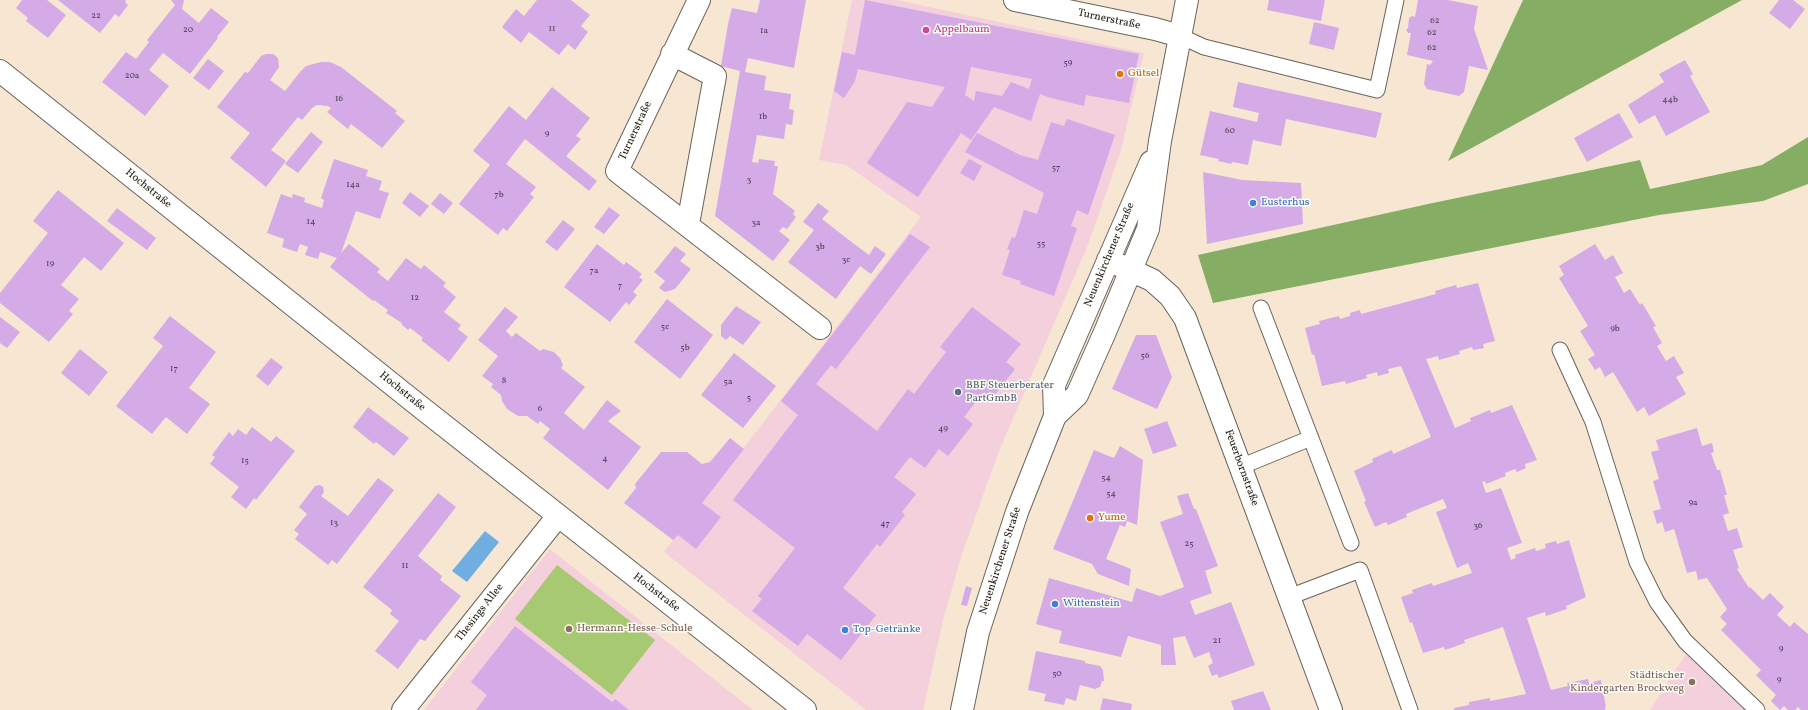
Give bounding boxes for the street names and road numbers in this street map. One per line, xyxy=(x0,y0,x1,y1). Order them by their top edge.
street label: Turnerstraße xyxy=(1077,7,1141,33)
street label: Turnerstraße xyxy=(617,99,655,163)
street label: Hochstraße xyxy=(122,166,174,212)
street label: Neuenkirchener Straße xyxy=(1082,201,1138,309)
street label: Hochstraße xyxy=(376,369,428,415)
street label: Feuerbornstraße xyxy=(1221,428,1261,508)
street label: Neuenkirchener Straße xyxy=(977,506,1025,616)
street label: Hochstraße xyxy=(630,571,682,615)
street label: Thesings Allee xyxy=(453,581,507,645)

